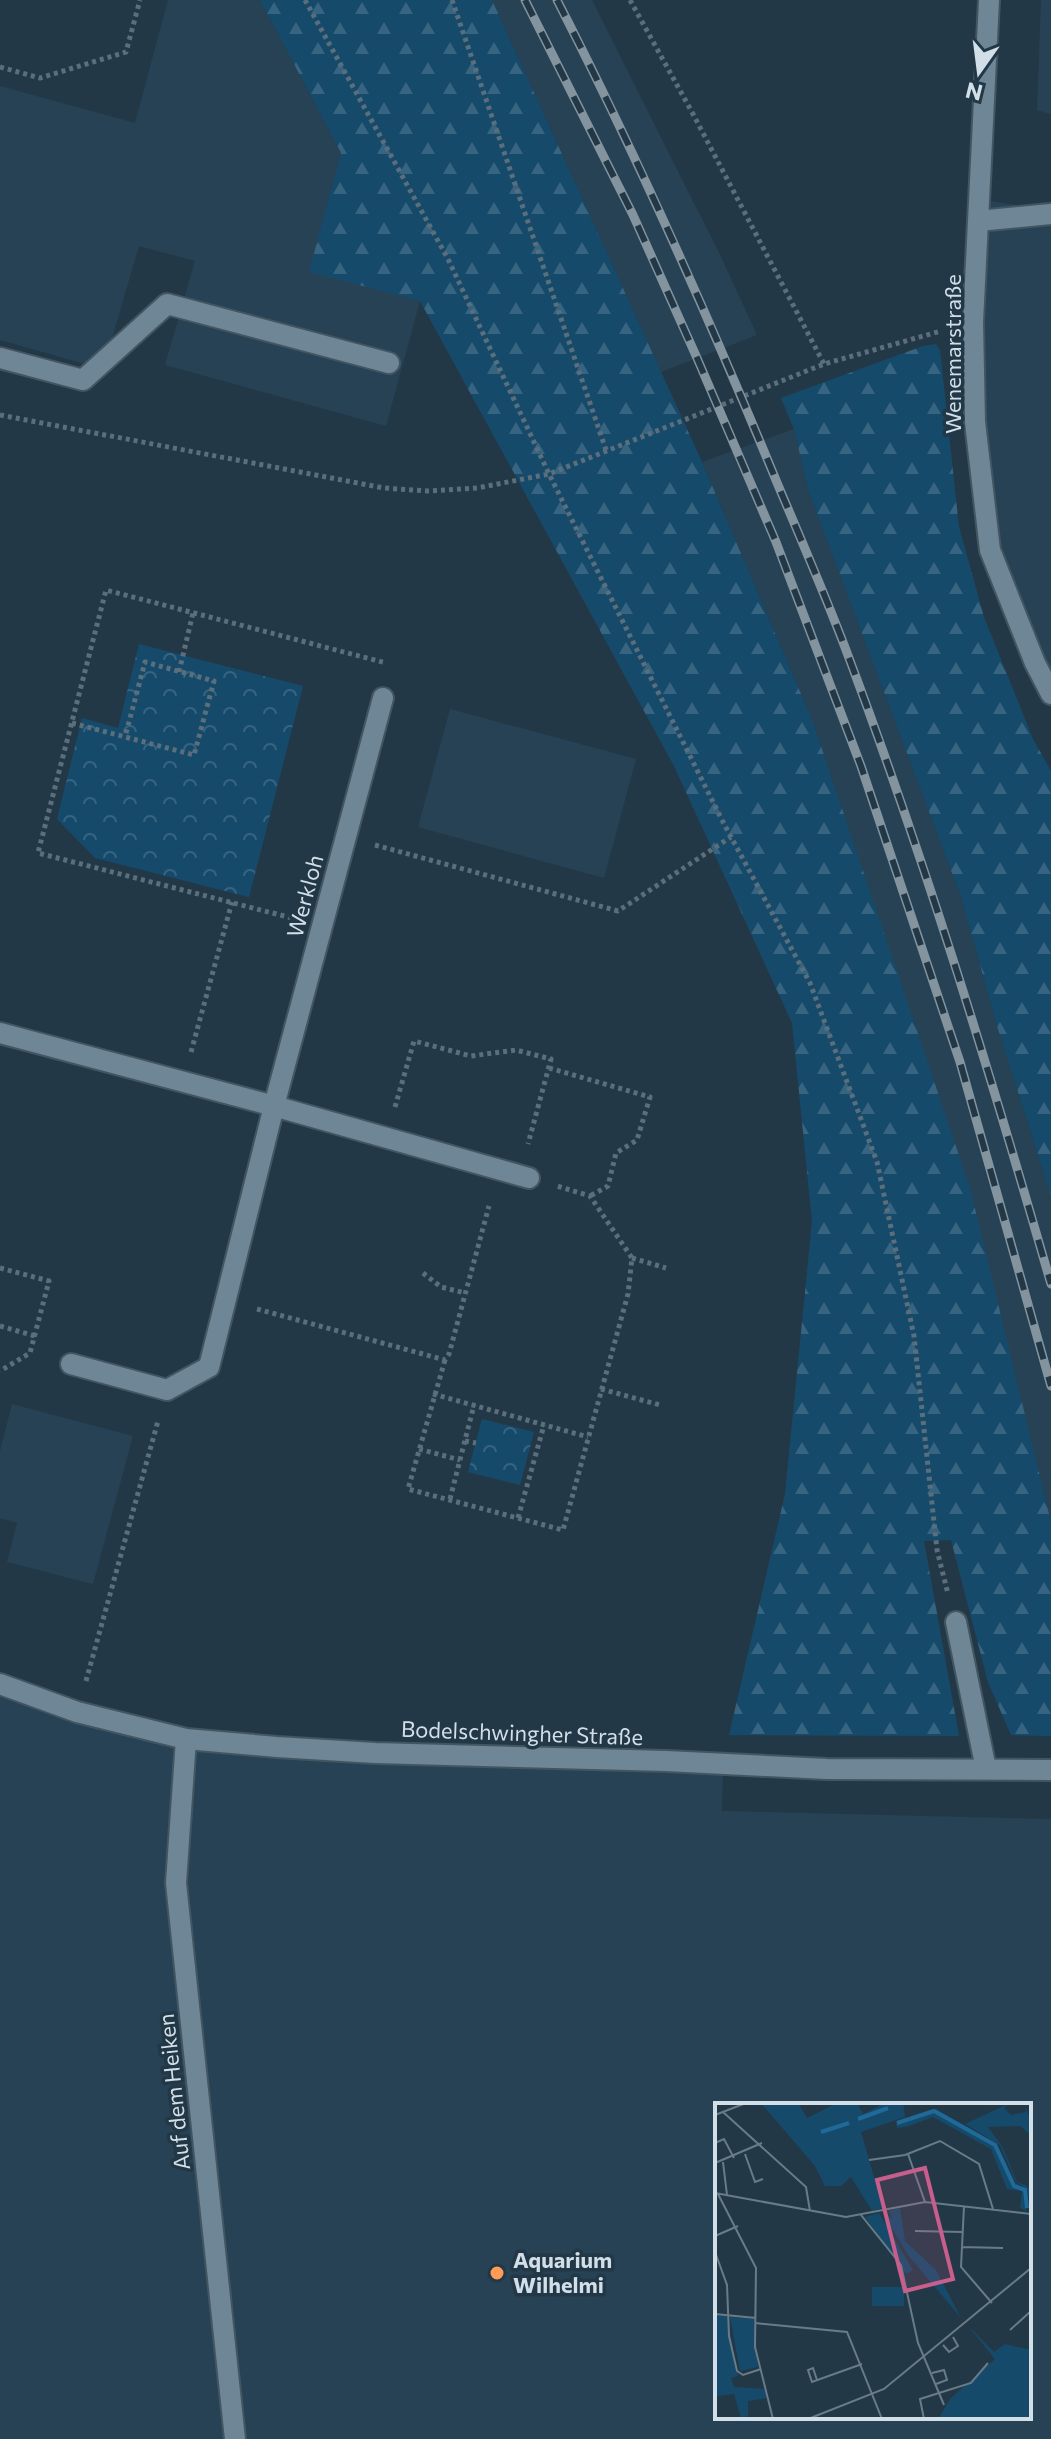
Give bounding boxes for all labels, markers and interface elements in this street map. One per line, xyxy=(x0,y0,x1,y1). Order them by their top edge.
north arrow xyxy=(939,32,1019,112)
text: N xyxy=(963,77,985,107)
street label: Wenemarstraße xyxy=(939,274,966,434)
street label: Werkloh xyxy=(281,852,329,940)
street label: Bodelschwingher Straße xyxy=(401,1715,644,1750)
street label: Auf dem Heiken xyxy=(152,2012,195,2172)
inset map xyxy=(715,2103,1031,2419)
place label: Aquarium Wilhelmi xyxy=(513,2246,612,2298)
marker: Aquarium Wilhelmi xyxy=(488,2264,506,2282)

